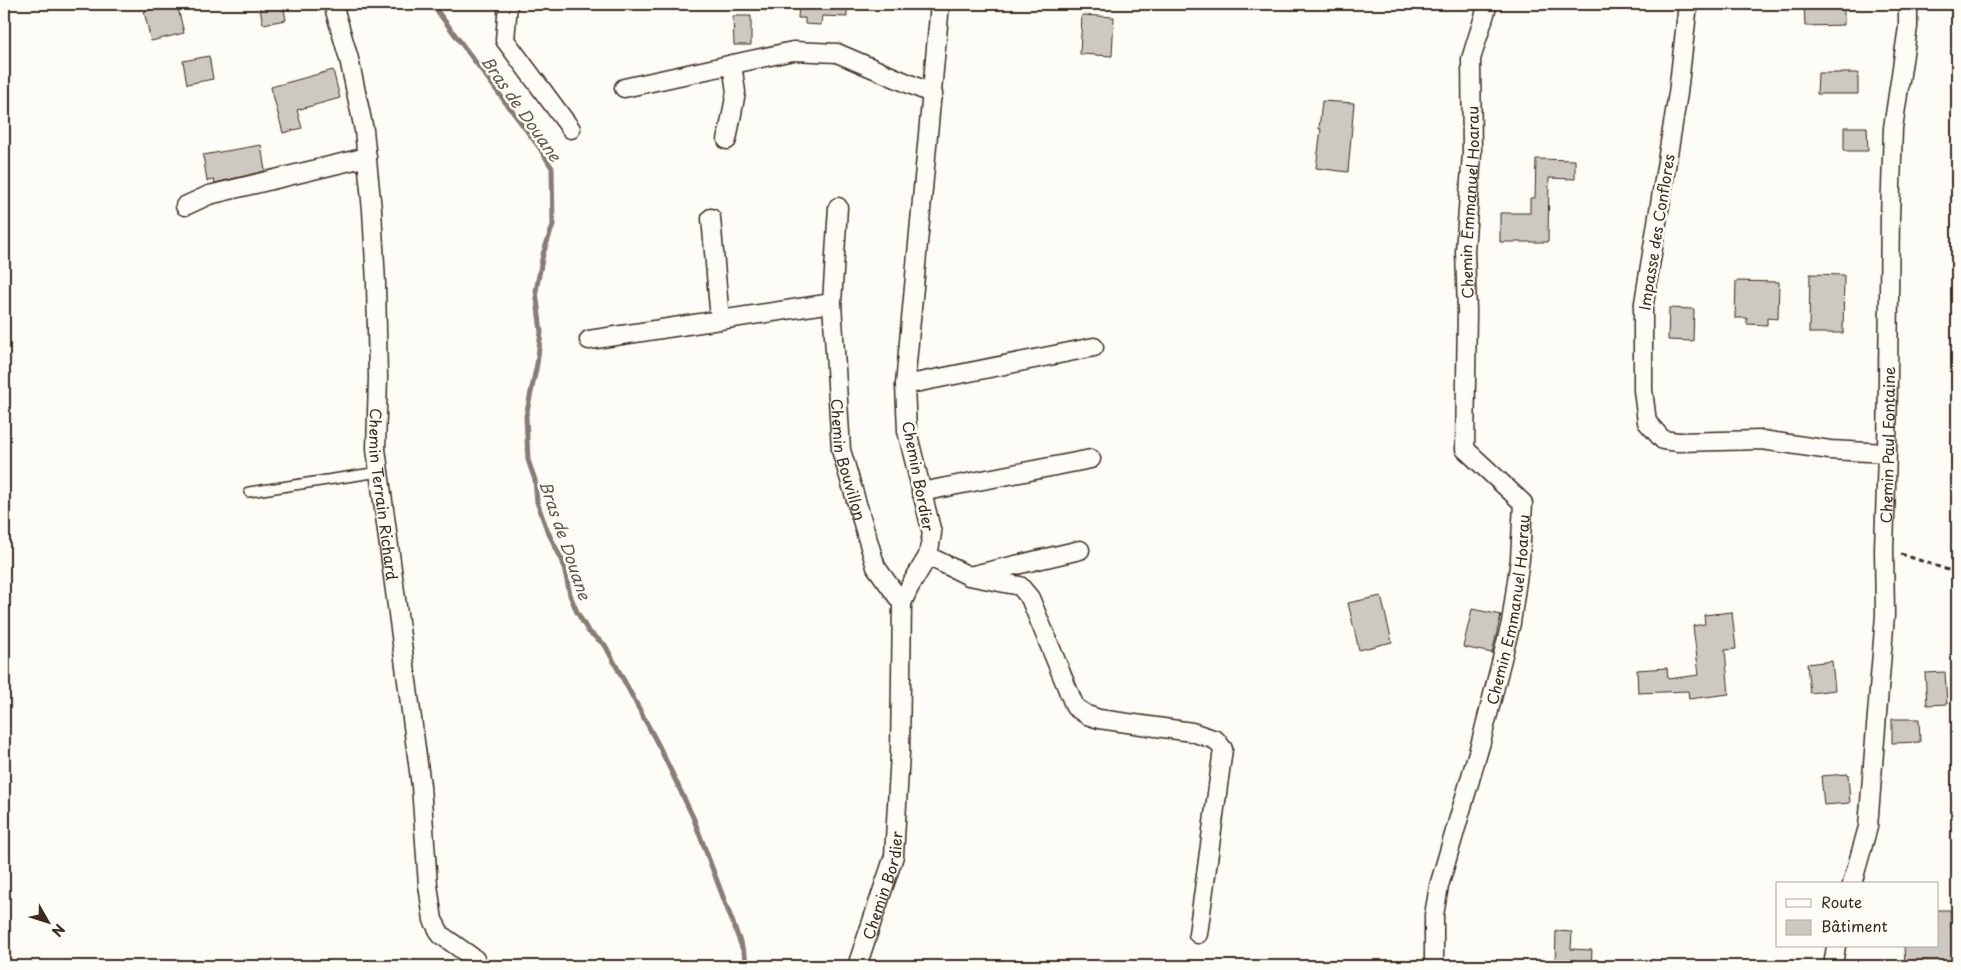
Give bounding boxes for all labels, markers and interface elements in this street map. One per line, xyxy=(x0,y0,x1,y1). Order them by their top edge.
water label: Bras de Douane xyxy=(476,50,568,167)
street label: Chemin Emmanuel Hoarau xyxy=(1453,106,1484,299)
street label: Impasse des Conflores xyxy=(1632,152,1680,312)
street label: Chemin Paul Fontaine xyxy=(1873,366,1900,524)
street label: Chemin Bouvillon xyxy=(826,398,873,523)
street label: Chemin Terrain Richard xyxy=(364,408,405,581)
street label: Chemin Bordier xyxy=(897,419,941,533)
water label: Bras de Douane xyxy=(534,477,598,604)
street label: Chemin Emmanuel Hoarau xyxy=(1479,514,1534,707)
street label: Chemin Bordier xyxy=(855,830,907,942)
legend xyxy=(1776,882,1938,948)
text: Route xyxy=(1821,890,1862,913)
north arrow xyxy=(22,898,72,948)
text: Bâtiment xyxy=(1821,914,1888,937)
text: N xyxy=(47,920,70,941)

